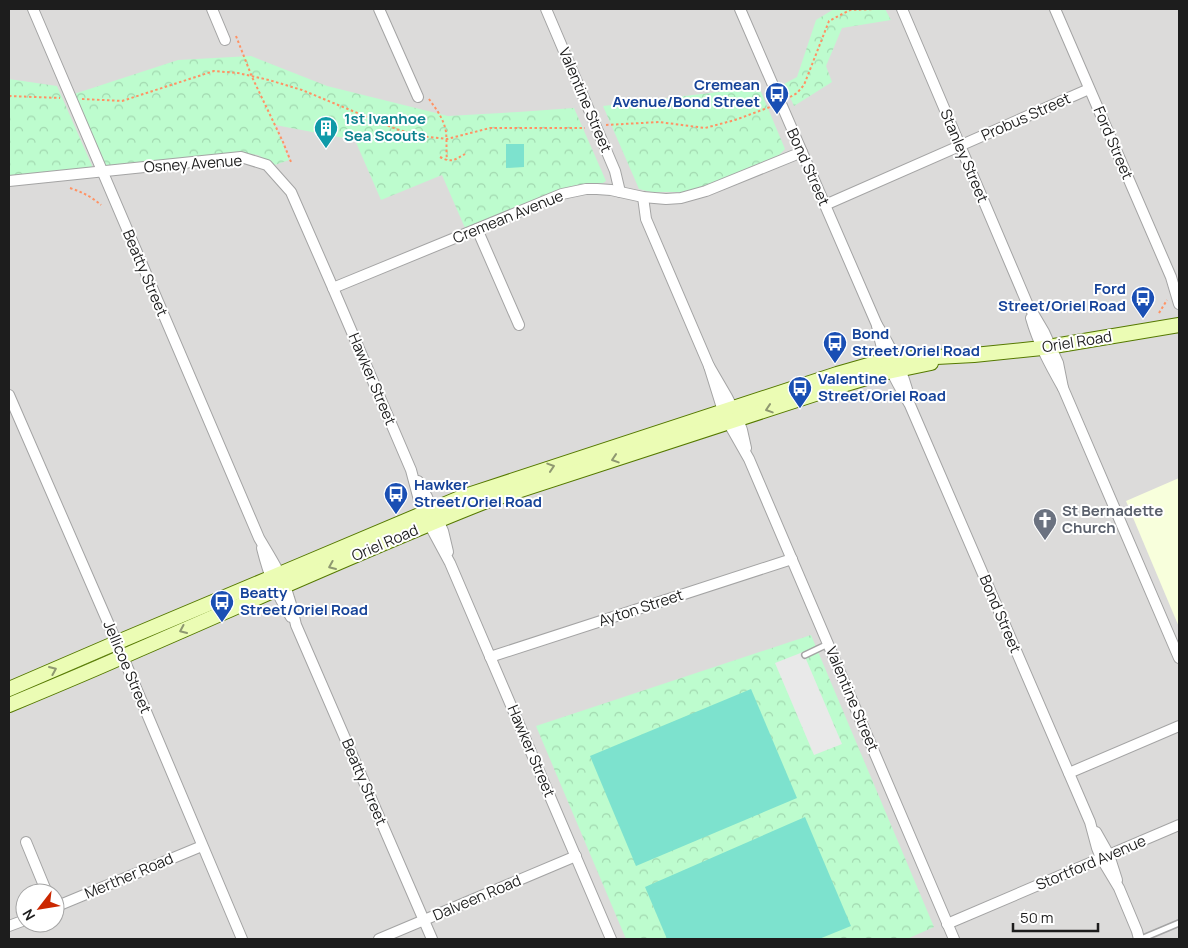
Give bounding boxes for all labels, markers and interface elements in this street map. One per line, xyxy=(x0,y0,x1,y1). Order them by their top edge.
street label: Valentine Street xyxy=(554,44,617,155)
place label: Cremean Avenue/Bond Street xyxy=(612,74,760,112)
bus stop icon: Cremean Avenue/Bond Street xyxy=(764,81,790,115)
street label: Probus Street xyxy=(978,87,1074,146)
street label: Ford Street xyxy=(1089,103,1138,183)
street label: Stanley Street xyxy=(935,106,994,206)
place label: 1st Ivanhoe Sea Scouts xyxy=(344,108,426,146)
building icon: 1st Ivanhoe Sea Scouts xyxy=(313,115,339,149)
street label: Bond Street xyxy=(782,125,835,209)
street label: Osney Avenue xyxy=(143,150,243,177)
street label: Cremean Avenue xyxy=(449,185,566,248)
street label: Beatty Street xyxy=(118,226,173,319)
place label: Ford Street/Oriel Road xyxy=(998,278,1126,316)
bus stop icon: Ford Street/Oriel Road xyxy=(1130,285,1156,319)
place label: Bond Street/Oriel Road xyxy=(852,323,980,361)
street label: Oriel Road xyxy=(1040,326,1113,357)
street label: Hawker Street xyxy=(344,329,401,428)
bus stop icon: Bond Street/Oriel Road xyxy=(822,330,848,364)
place label: Valentine Street/Oriel Road xyxy=(818,368,946,406)
bus stop icon: Valentine Street/Oriel Road xyxy=(787,375,813,409)
one-way arrow xyxy=(766,403,774,413)
one-way arrow xyxy=(611,454,620,464)
one-way arrow xyxy=(546,463,555,473)
place label: Hawker Street/Oriel Road xyxy=(414,474,542,512)
bus stop icon: Hawker Street/Oriel Road xyxy=(383,481,409,515)
place label: St Bernadette Church xyxy=(1062,500,1163,538)
church icon: St Bernadette Church xyxy=(1032,507,1058,541)
street label: Oriel Road xyxy=(348,519,421,566)
one-way arrow xyxy=(328,559,337,570)
street label: Bond Street xyxy=(975,572,1026,656)
place label: Beatty Street/Oriel Road xyxy=(240,582,368,620)
street label: Ayton Street xyxy=(596,584,686,631)
bus stop icon: Beatty Street/Oriel Road xyxy=(209,589,235,623)
street label: Jellicoe Street xyxy=(98,617,156,716)
one-way arrow xyxy=(179,624,188,635)
street label: Valentine Street xyxy=(821,643,884,754)
one-way arrow xyxy=(49,665,57,675)
street label: Hawker Street xyxy=(503,701,560,800)
street label: Beatty Street xyxy=(337,735,392,828)
street label: Stortford Avenue xyxy=(1033,830,1149,895)
street label: Merther Road xyxy=(81,847,176,904)
street label: Dalveen Road xyxy=(429,870,524,926)
north arrow xyxy=(15,883,65,933)
scale bar xyxy=(1013,900,1098,932)
text: N xyxy=(18,906,39,924)
text: 50 m xyxy=(1020,907,1054,928)

